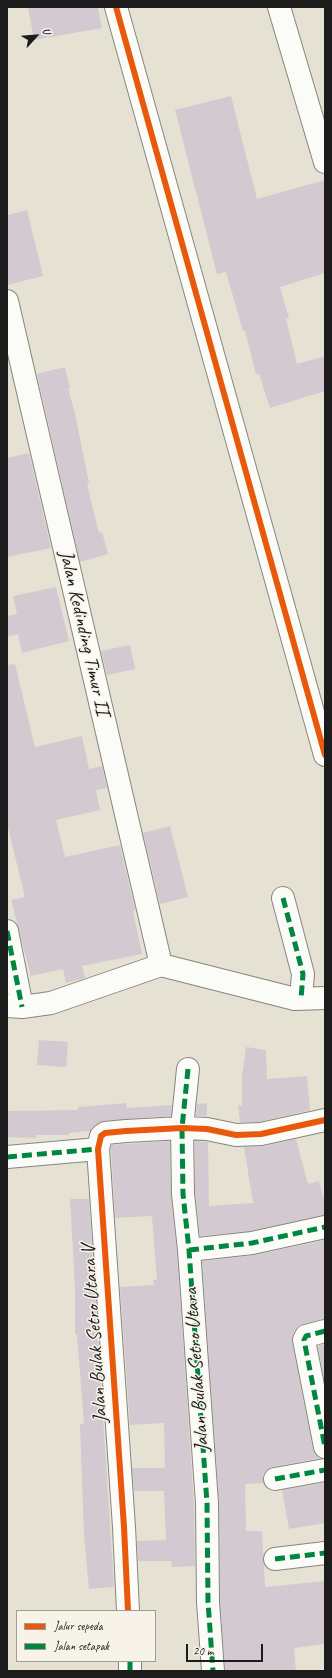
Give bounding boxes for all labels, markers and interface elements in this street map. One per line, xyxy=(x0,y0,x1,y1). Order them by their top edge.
north arrow xyxy=(16,16,56,56)
text: U xyxy=(39,25,54,36)
street label: Jalan Kedinding Timur II xyxy=(53,548,115,718)
street label: Jalan Bulak Setro Utara V xyxy=(77,1244,113,1424)
street label: Jalan Bulak Setro Utara xyxy=(179,1287,215,1453)
legend xyxy=(16,1610,156,1662)
text: Jalur sepeda xyxy=(54,1618,102,1634)
scale bar xyxy=(188,1636,265,1662)
text: Jalan setapak xyxy=(54,1638,109,1654)
text: 20 m xyxy=(193,1643,213,1659)

